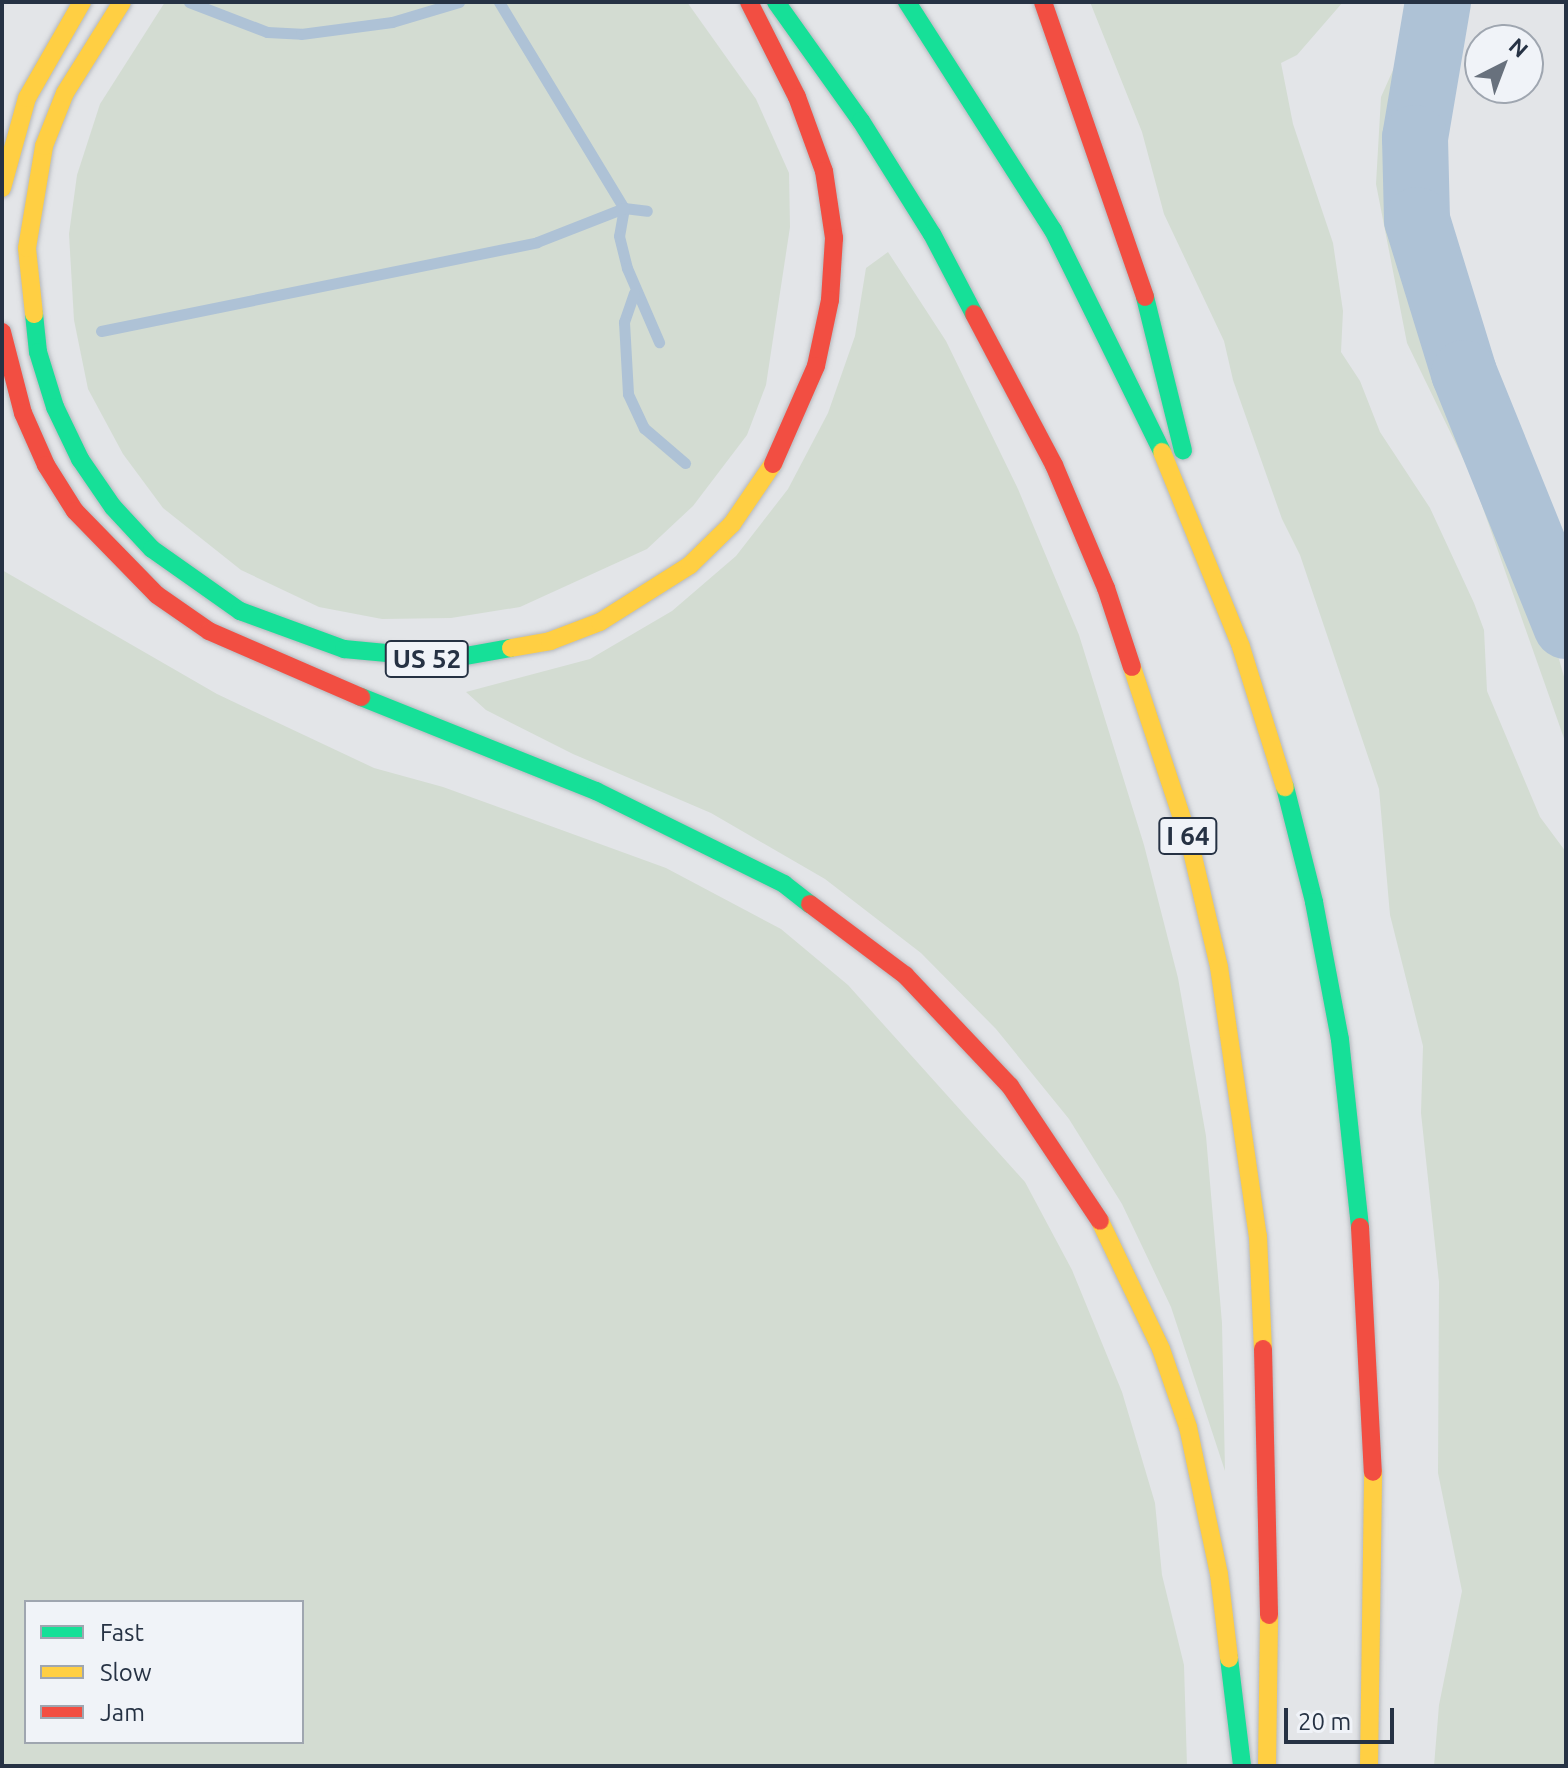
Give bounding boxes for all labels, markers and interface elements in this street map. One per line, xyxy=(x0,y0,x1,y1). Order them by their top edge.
north arrow xyxy=(1464,24,1544,104)
text: N xyxy=(1505,32,1534,62)
road number: US 52 xyxy=(383,637,471,681)
road number: I 64 xyxy=(1158,814,1218,858)
legend xyxy=(24,1600,304,1744)
text: Fast xyxy=(100,1619,144,1646)
text: Slow xyxy=(100,1659,152,1686)
scale bar xyxy=(1288,1692,1398,1742)
text: Jam xyxy=(100,1699,145,1726)
text: 20 m xyxy=(1298,1708,1351,1735)

